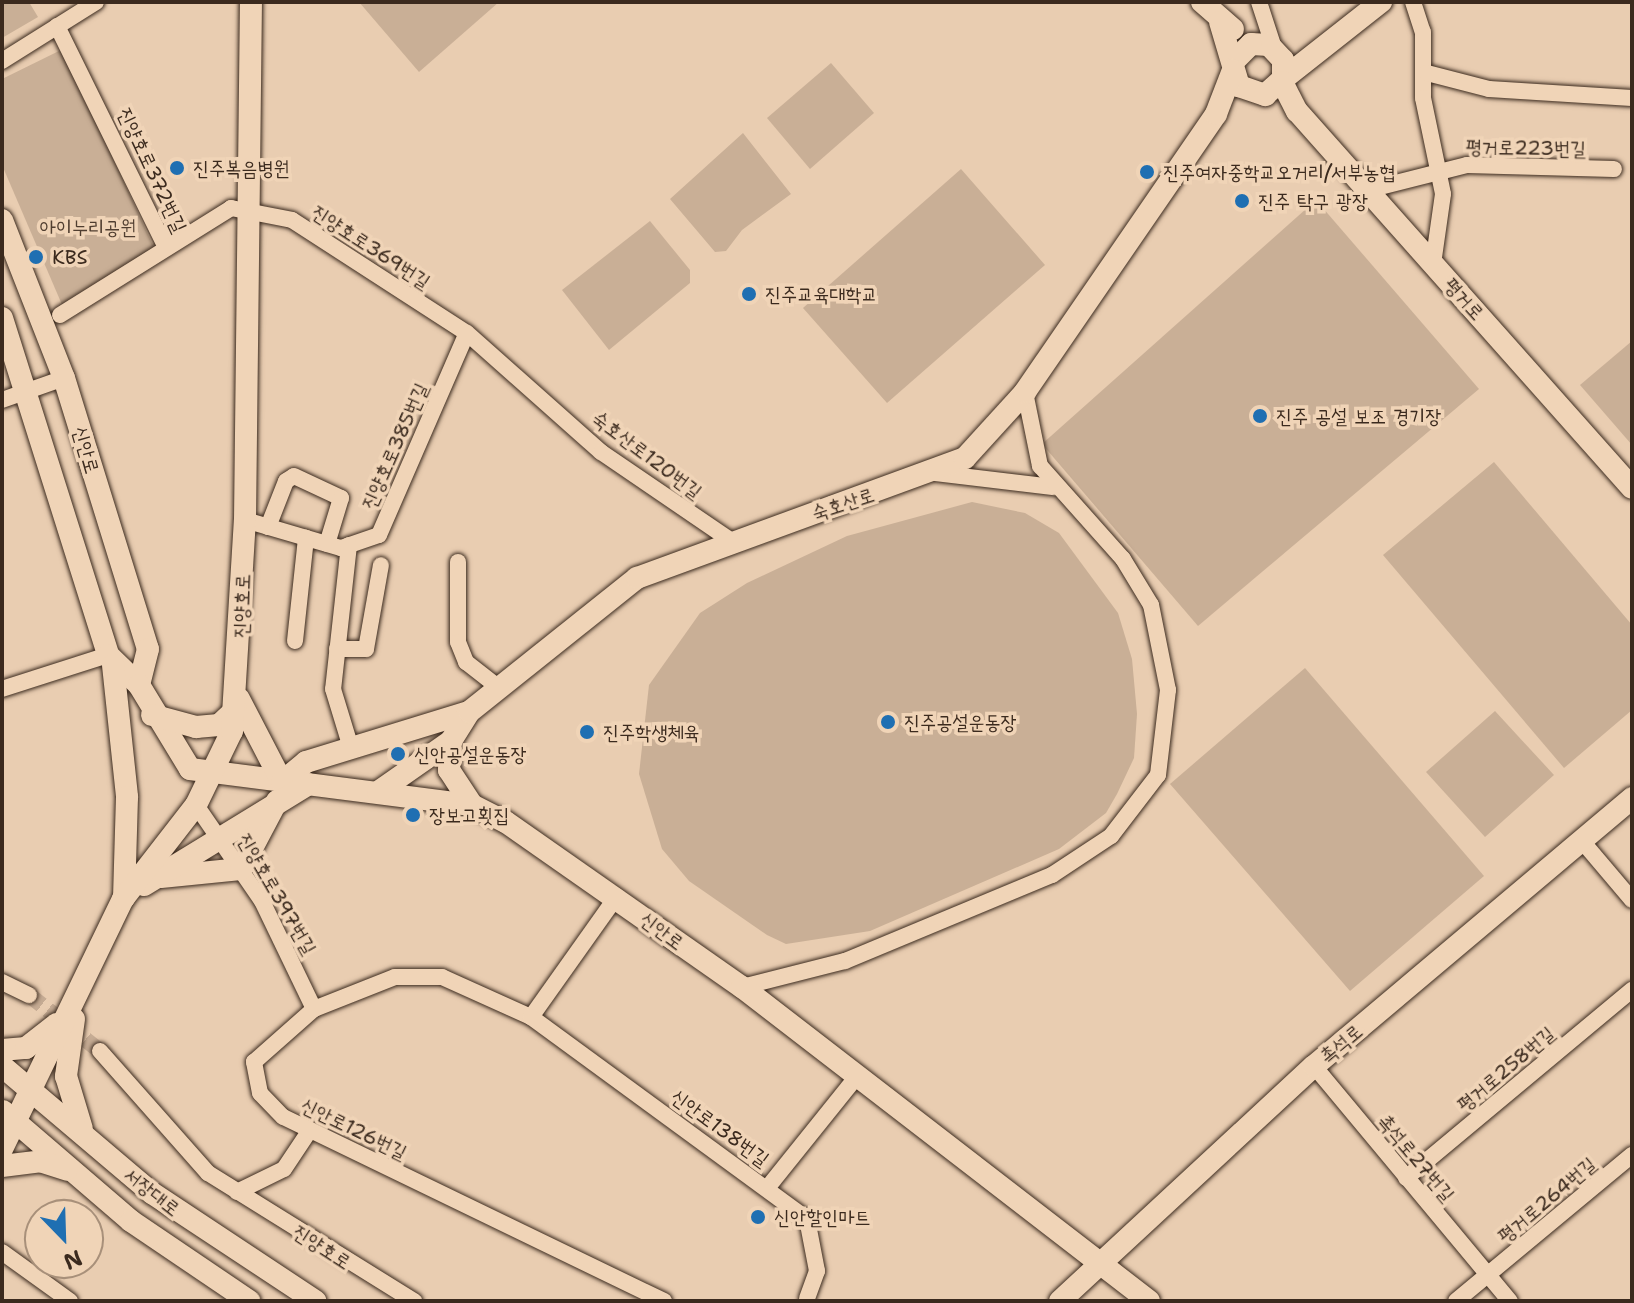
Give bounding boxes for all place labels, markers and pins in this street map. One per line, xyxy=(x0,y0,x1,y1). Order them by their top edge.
place label: 진주복음병원 xyxy=(193,156,290,180)
marker: 진주복음병원 xyxy=(168,159,186,177)
place label: 진주여자중학교오거리/서부농협 xyxy=(1163,160,1395,184)
marker: 진주여자중학교오거리/서부농협 xyxy=(1138,163,1156,181)
place label: 진주 탁구 광장 xyxy=(1258,189,1368,213)
marker: 진주 탁구 광장 xyxy=(1233,192,1251,210)
place label: KBS xyxy=(52,245,88,269)
marker: KBS xyxy=(27,248,45,266)
place label: 진주교육대학교 xyxy=(765,282,878,306)
marker: 진주교육대학교 xyxy=(740,285,758,303)
place label: 진주 공설 보조 경기장 xyxy=(1276,404,1441,428)
marker: 진주 공설 보조 경기장 xyxy=(1251,407,1269,425)
place label: 진주공설운동장 xyxy=(904,710,1017,734)
marker: 진주공설운동장 xyxy=(879,713,897,731)
place label: 진주학생체육 xyxy=(603,720,700,744)
marker: 진주학생체육 xyxy=(578,723,596,741)
place label: 신안공설운동장 xyxy=(414,742,527,766)
marker: 신안공설운동장 xyxy=(389,745,407,763)
place label: 장보고횟집 xyxy=(429,803,509,827)
marker: 장보고횟집 xyxy=(404,806,422,824)
place label: 신안할인마트 xyxy=(774,1205,871,1229)
marker: 신안할인마트 xyxy=(749,1208,767,1226)

